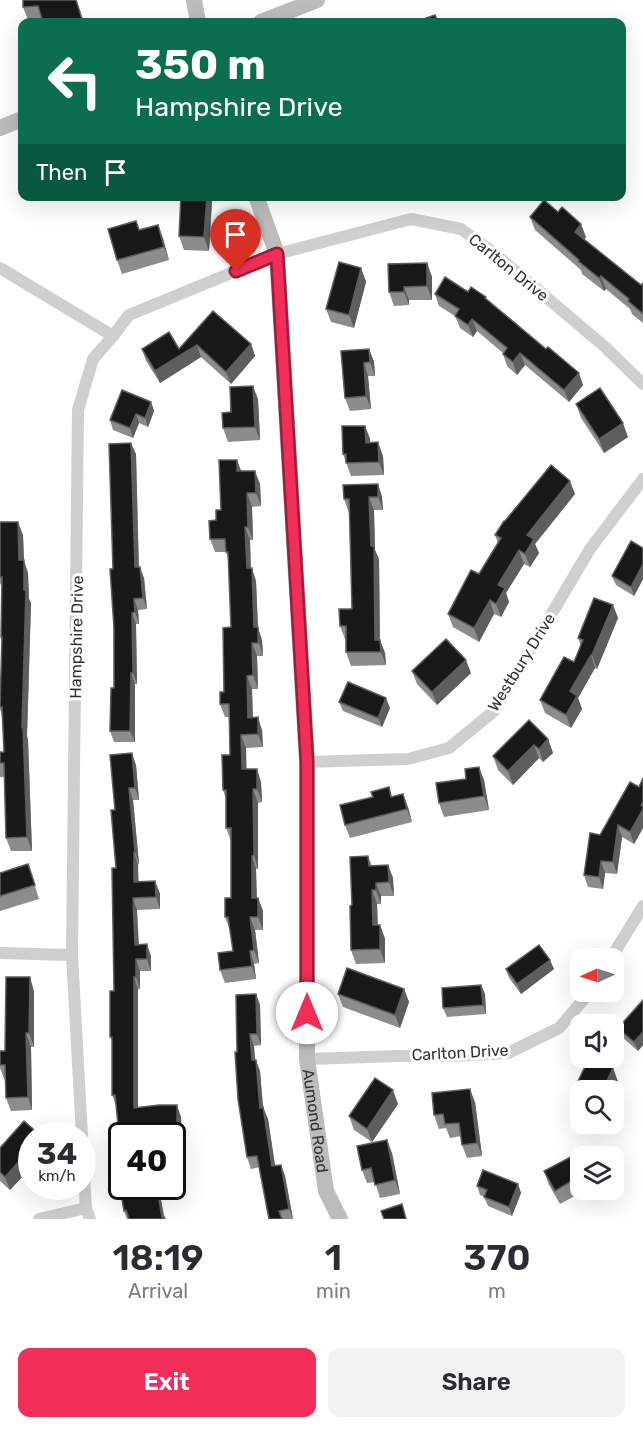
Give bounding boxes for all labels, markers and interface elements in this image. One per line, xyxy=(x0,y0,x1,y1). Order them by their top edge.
text: 350 m xyxy=(135,40,266,90)
icon: left xyxy=(36,42,114,120)
text: Hampshire Drive xyxy=(135,91,343,123)
icon: arrive xyxy=(99,156,132,189)
text: Then xyxy=(36,159,87,186)
pin xyxy=(210,209,261,271)
icon: arrive xyxy=(219,218,252,251)
street label: Carlton Drive xyxy=(465,229,552,305)
street label: Hampshire Drive xyxy=(66,575,87,699)
street label: Westbury Drive xyxy=(484,610,559,715)
north arrow xyxy=(570,948,624,1002)
map controls xyxy=(570,948,624,1200)
position arrow xyxy=(275,981,339,1045)
button: sound xyxy=(570,1014,624,1068)
street label: Carlton Drive xyxy=(411,1040,509,1065)
street label: Aumond Road xyxy=(299,1068,332,1174)
button: search xyxy=(570,1080,624,1134)
speed limit sign: 40 xyxy=(108,1122,186,1200)
text: 34 xyxy=(37,1136,77,1172)
button: layers xyxy=(570,1146,624,1200)
text: km/h xyxy=(38,1167,76,1185)
text: 18:19 xyxy=(112,1236,204,1279)
text: 1 xyxy=(325,1236,342,1279)
text: 370 xyxy=(463,1236,531,1279)
text: Arrival xyxy=(128,1279,188,1303)
text: min xyxy=(316,1279,351,1303)
text: m xyxy=(488,1279,506,1303)
button: Exit xyxy=(18,1348,316,1417)
button: Share xyxy=(328,1348,625,1417)

